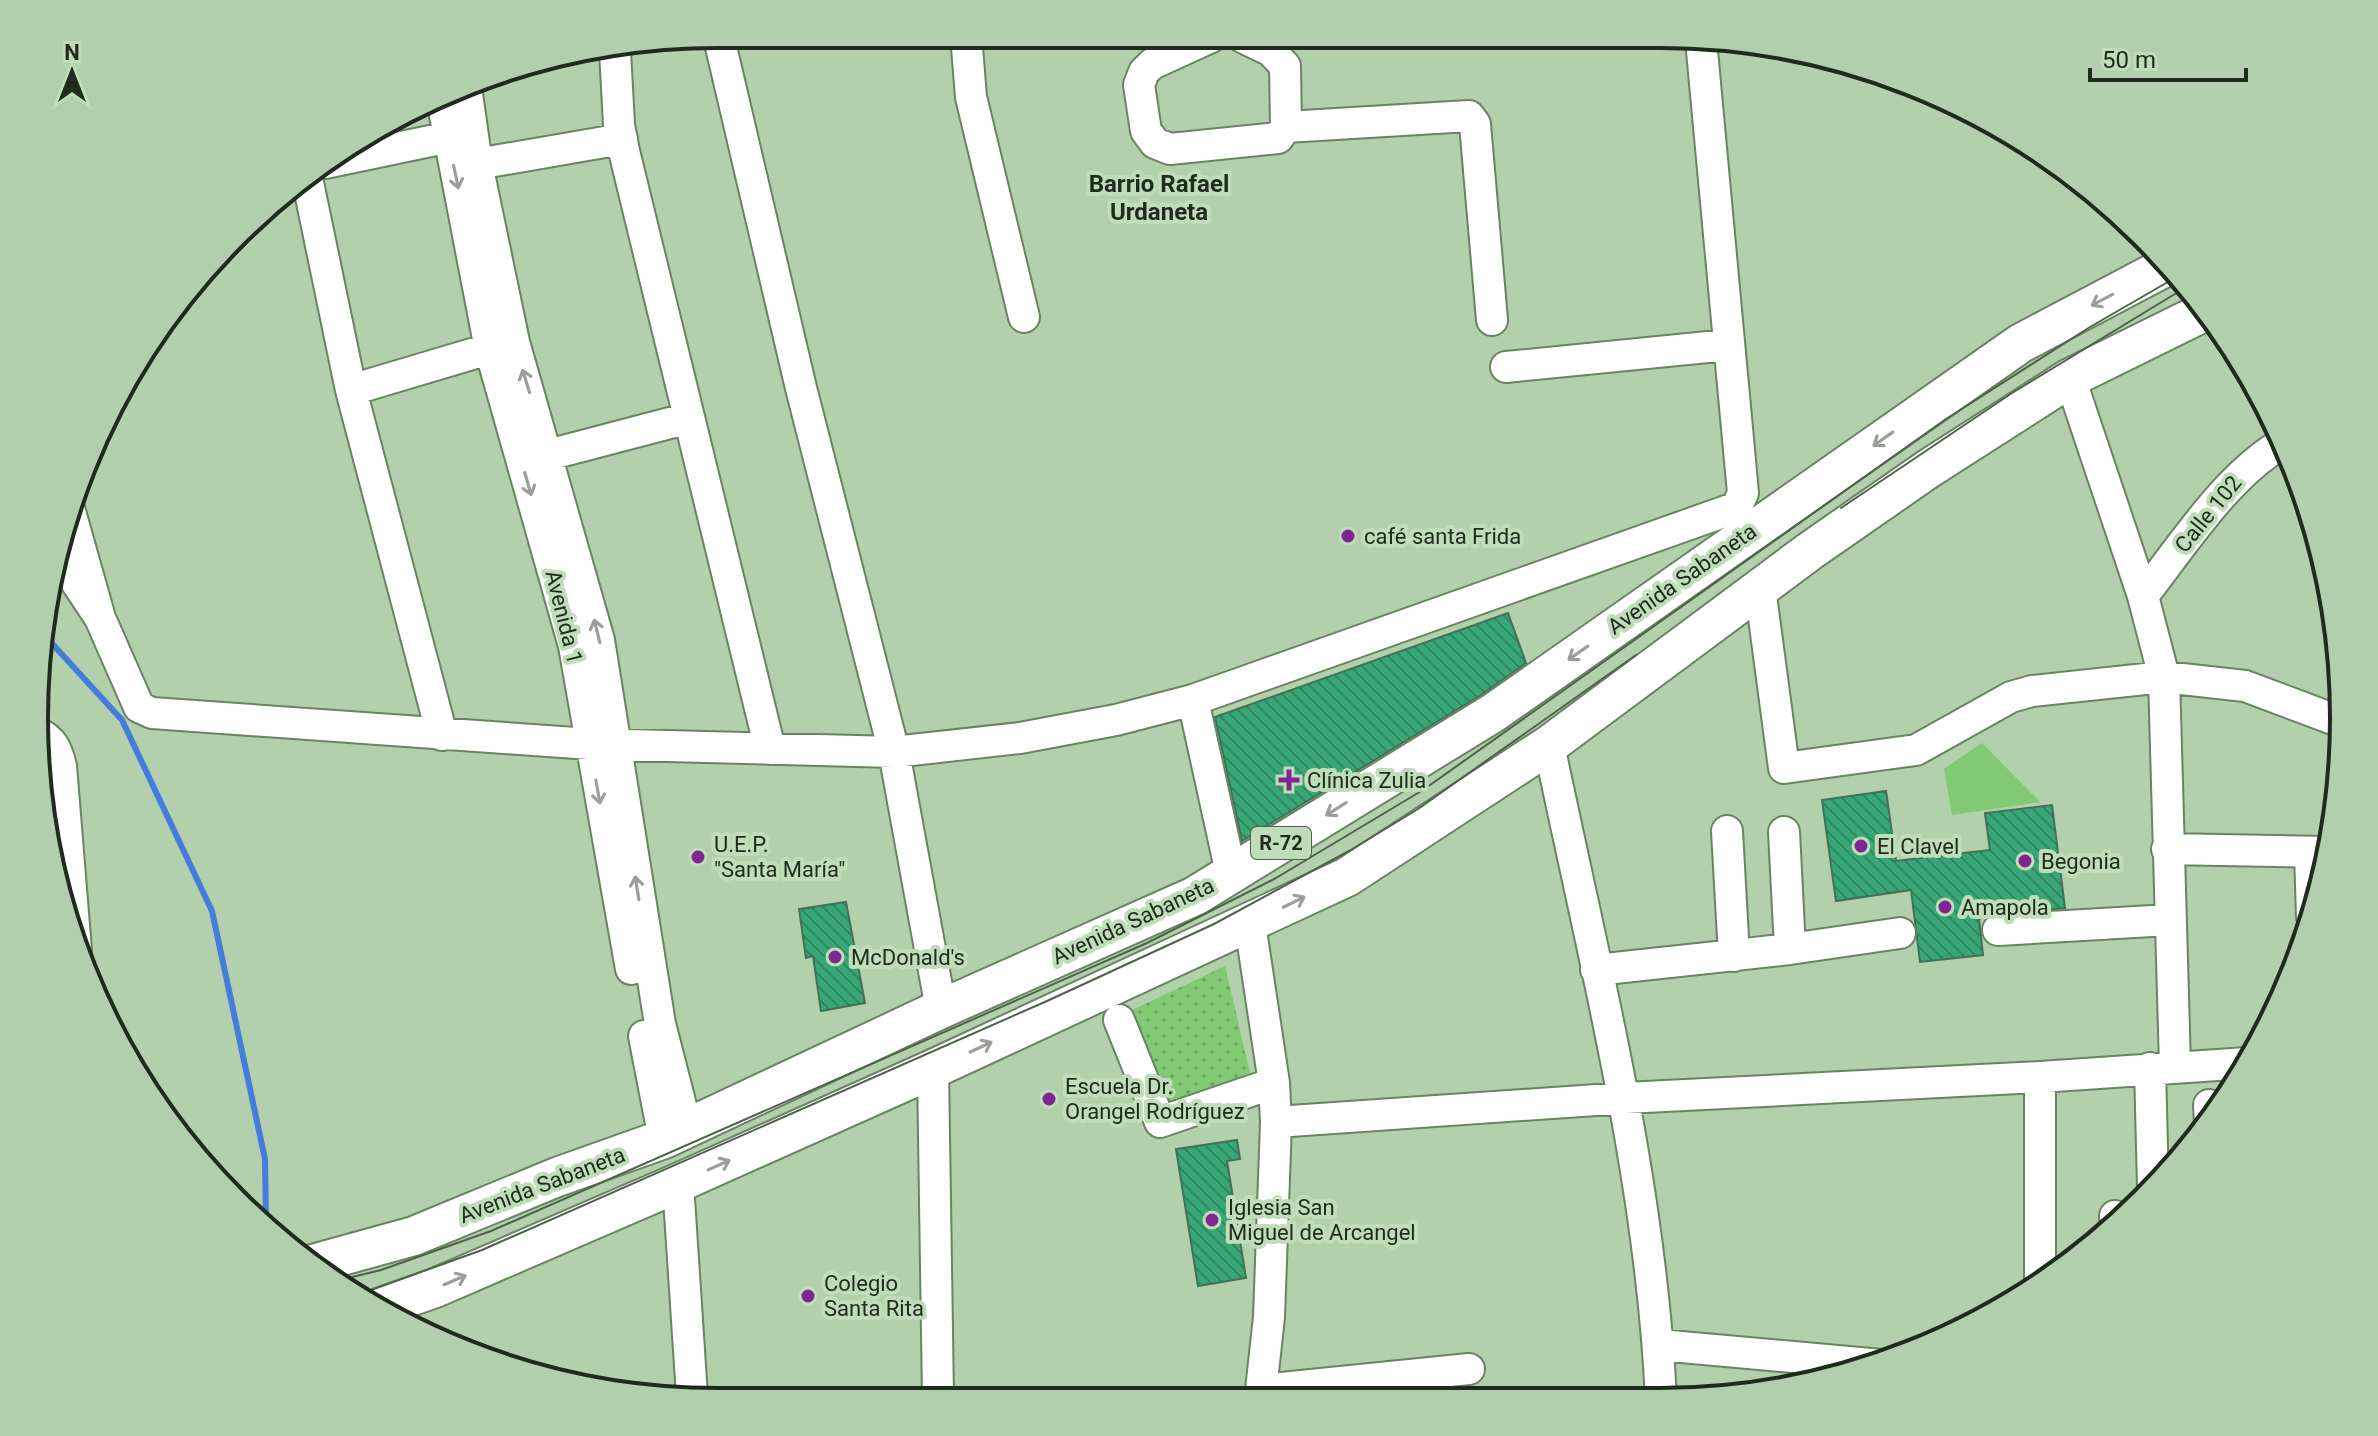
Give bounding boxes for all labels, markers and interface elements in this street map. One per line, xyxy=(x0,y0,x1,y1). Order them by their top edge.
north arrow xyxy=(32,32,112,112)
scale bar xyxy=(2090,32,2246,82)
text: N xyxy=(64,40,80,65)
text: 50 m xyxy=(2102,46,2156,74)
one-way arrow xyxy=(449,164,464,189)
district label: Barrio Rafael Urdaneta xyxy=(1089,170,1229,226)
one-way arrow xyxy=(2091,293,2114,309)
one-way arrow xyxy=(518,368,533,394)
one-way arrow xyxy=(1872,431,1894,447)
one-way arrow xyxy=(521,471,536,497)
street label: Calle 102 xyxy=(2170,471,2246,557)
street label: Avenida Sabaneta xyxy=(1603,518,1761,640)
place label: café santa Frida xyxy=(1364,524,1521,549)
marker: café santa Frida xyxy=(1339,527,1357,545)
street label: Avenida 1 xyxy=(540,568,588,666)
one-way arrow xyxy=(588,619,603,645)
one-way arrow xyxy=(1568,645,1590,661)
place label: Clínica Zulia xyxy=(1307,768,1426,793)
marker: Clínica Zulia xyxy=(1278,769,1300,791)
one-way arrow xyxy=(592,779,607,804)
one-way arrow xyxy=(1325,801,1348,817)
road number: R-72 xyxy=(1251,827,1311,859)
place label: U.E.P. "Santa María" xyxy=(714,832,845,882)
place label: El Clavel xyxy=(1877,834,1959,859)
marker: El Clavel xyxy=(1852,837,1870,855)
marker: U.E.P. "Santa María" xyxy=(689,848,707,866)
place label: Begonia xyxy=(2041,849,2121,874)
marker: Begonia xyxy=(2016,852,2034,870)
street label: Avenida Sabaneta xyxy=(1048,873,1218,969)
one-way arrow xyxy=(629,876,644,901)
one-way arrow xyxy=(1281,894,1305,910)
place label: Amapola xyxy=(1961,895,2049,920)
marker: Amapola xyxy=(1936,898,1954,916)
place label: McDonald's xyxy=(851,945,965,970)
marker: McDonald's xyxy=(826,948,844,966)
one-way arrow xyxy=(969,1039,993,1054)
place label: Escuela Dr. Orangel Rodríguez xyxy=(1065,1074,1245,1124)
marker: Escuela Dr. Orangel Rodríguez xyxy=(1040,1090,1058,1108)
street label: Avenida Sabaneta xyxy=(456,1142,628,1228)
one-way arrow xyxy=(706,1156,730,1171)
place label: Iglesia San Miguel de Arcangel xyxy=(1228,1195,1416,1245)
marker: Iglesia San Miguel de Arcangel xyxy=(1203,1211,1221,1229)
one-way arrow xyxy=(442,1271,466,1286)
place label: Colegio Santa Rita xyxy=(824,1271,924,1321)
marker: Colegio Santa Rita xyxy=(799,1287,817,1305)

